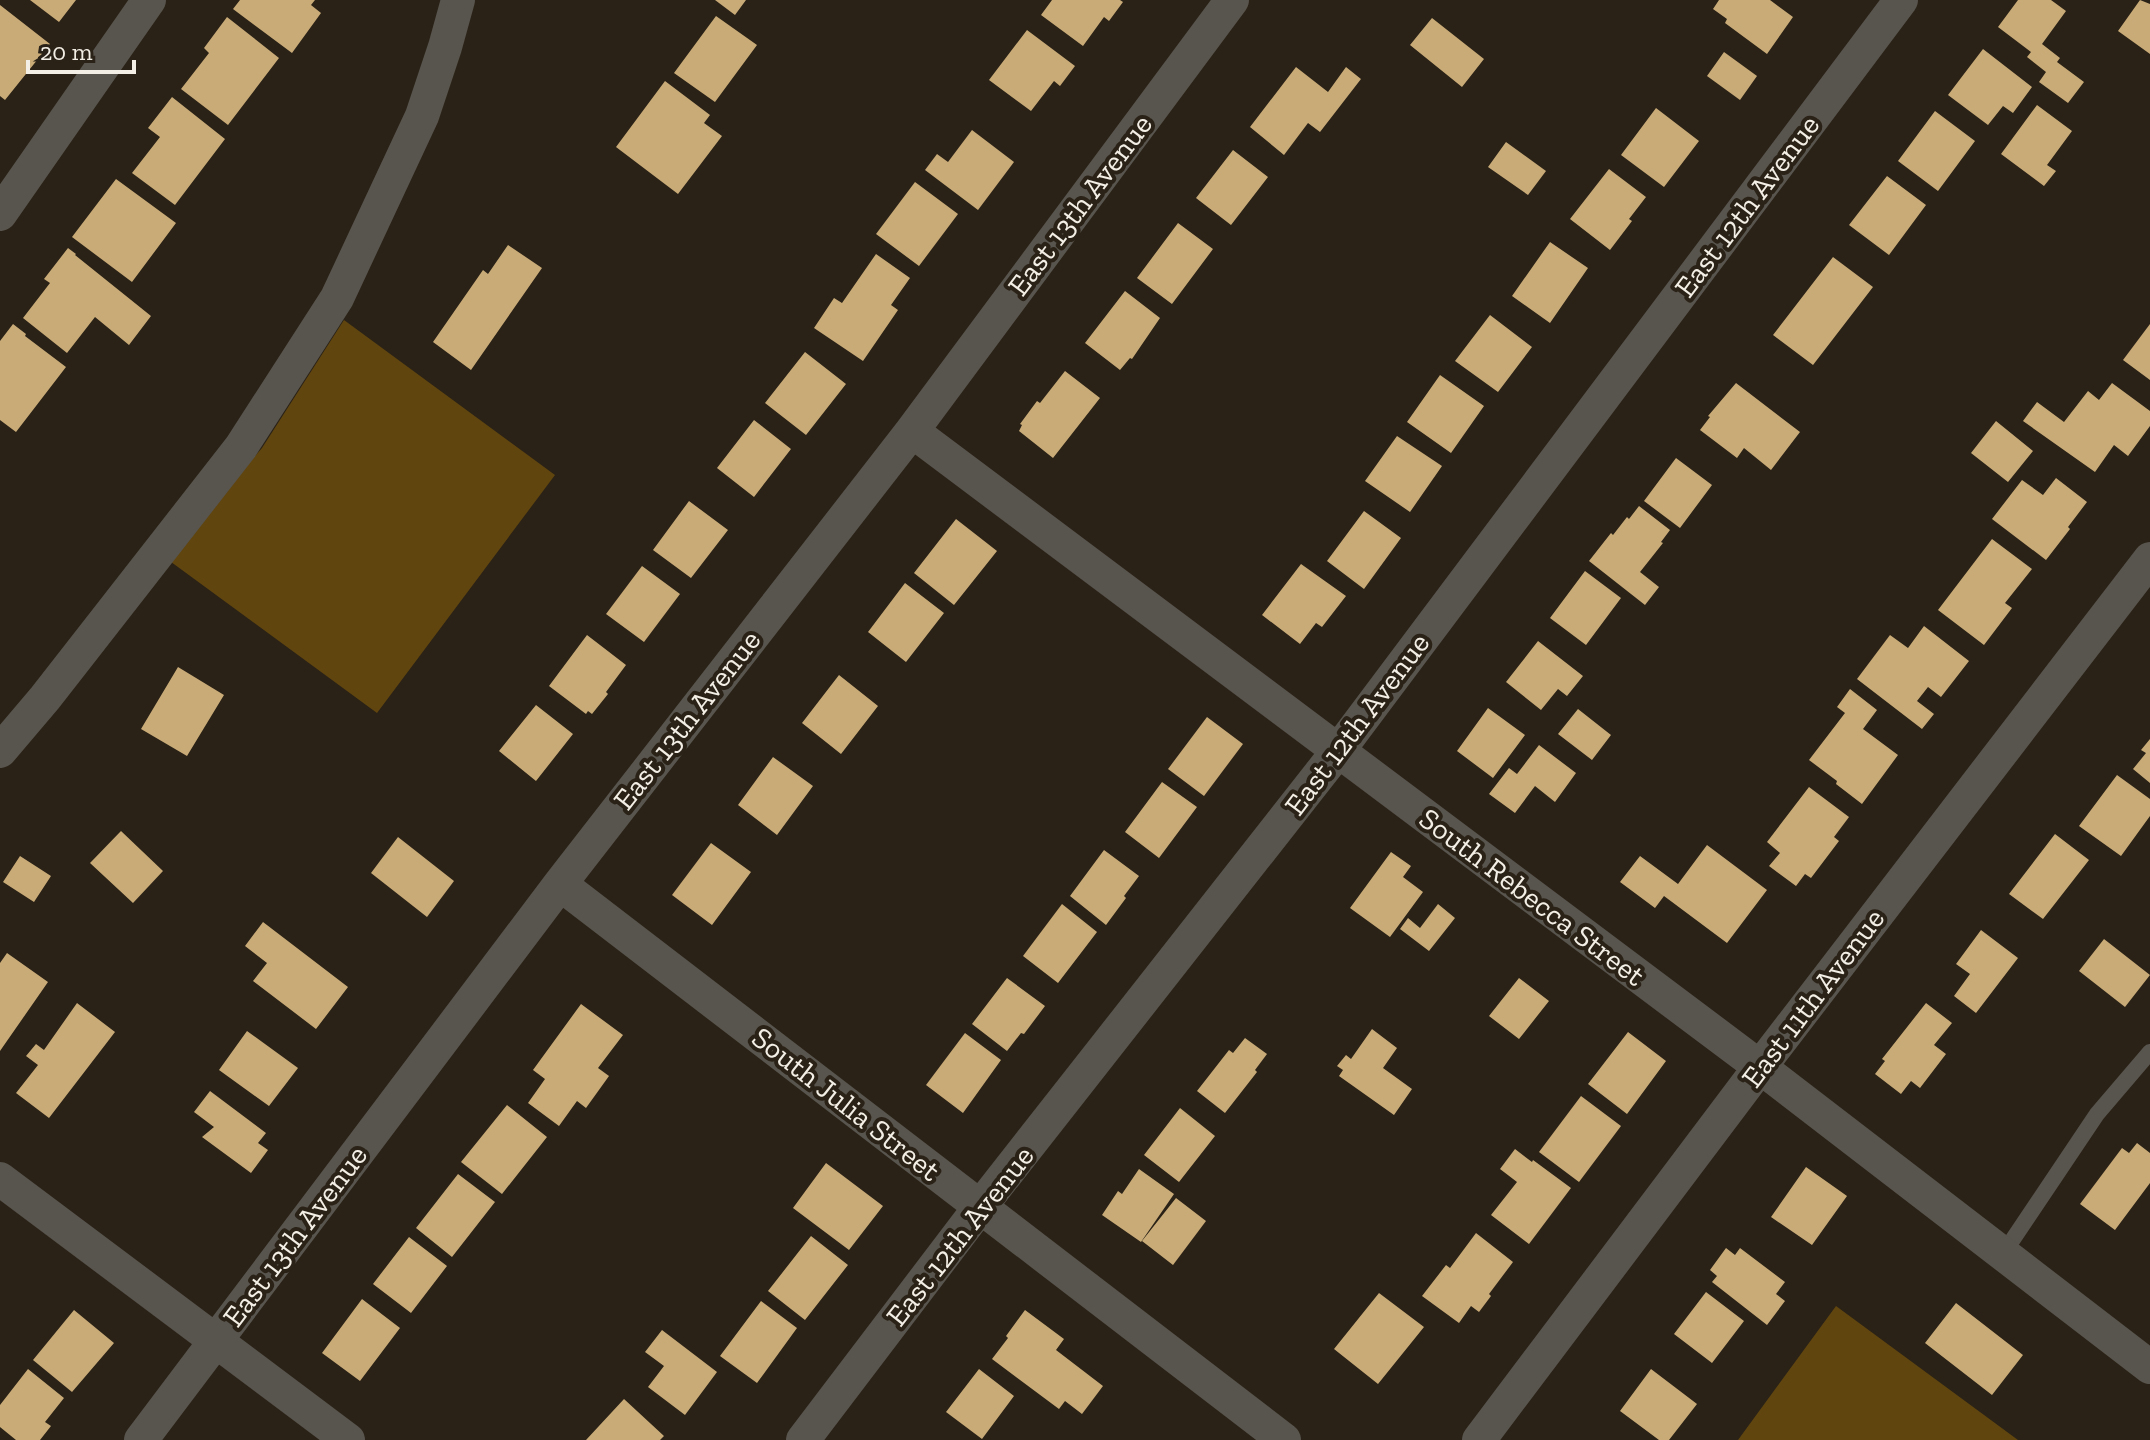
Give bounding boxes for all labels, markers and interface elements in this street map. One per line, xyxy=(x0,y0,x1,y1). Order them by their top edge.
scale bar xyxy=(28,24,134,74)
text: 20 m xyxy=(40,37,93,66)
street label: East 13th Avenue xyxy=(1000,107,1160,303)
street label: East 12th Avenue xyxy=(1667,108,1827,304)
street label: East 13th Avenue xyxy=(606,623,768,817)
street label: East 12th Avenue xyxy=(1277,626,1437,822)
street label: South Rebecca Street xyxy=(1412,800,1652,994)
street label: East 11th Avenue xyxy=(1734,901,1892,1095)
street label: South Julia Street xyxy=(745,1019,947,1189)
street label: East 13th Avenue xyxy=(215,1138,375,1334)
street label: East 12th Avenue xyxy=(878,1139,1042,1333)

